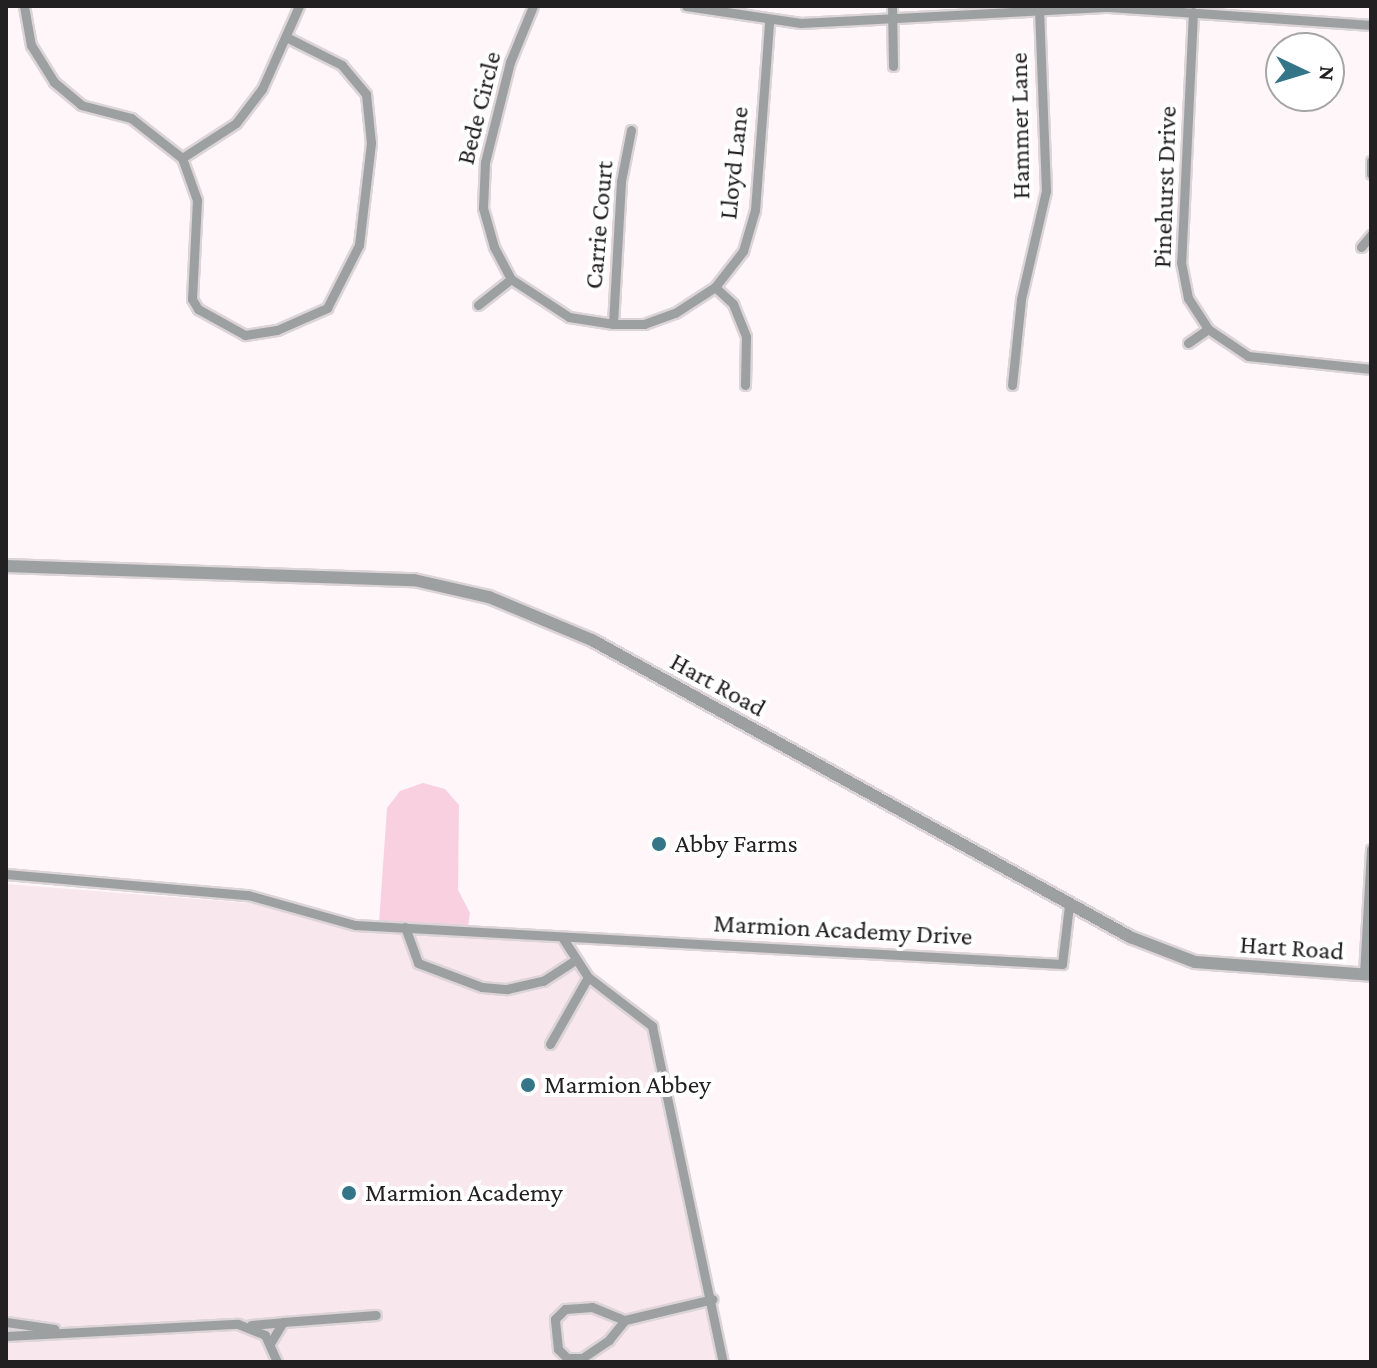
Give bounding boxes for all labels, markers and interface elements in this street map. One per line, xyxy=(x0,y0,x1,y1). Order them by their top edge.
north arrow xyxy=(1265,32,1345,112)
street label: Bede Circle xyxy=(450,48,508,168)
street label: Hammer Lane xyxy=(1003,52,1037,200)
text: N xyxy=(1314,65,1340,82)
street label: Lloyd Lane xyxy=(713,105,755,221)
street label: Pinehurst Drive xyxy=(1147,105,1183,269)
street label: Carrie Court xyxy=(578,160,620,290)
street label: Hart Road xyxy=(665,646,771,724)
place label: Abby Farms xyxy=(675,828,798,860)
marker: Abby Farms xyxy=(650,835,668,853)
street label: Marmion Academy Drive xyxy=(713,908,973,952)
street label: Hart Road xyxy=(1239,929,1345,967)
place label: Marmion Abbey xyxy=(544,1069,711,1101)
marker: Marmion Abbey xyxy=(519,1076,537,1094)
place label: Marmion Academy xyxy=(365,1177,563,1209)
marker: Marmion Academy xyxy=(340,1184,358,1202)

